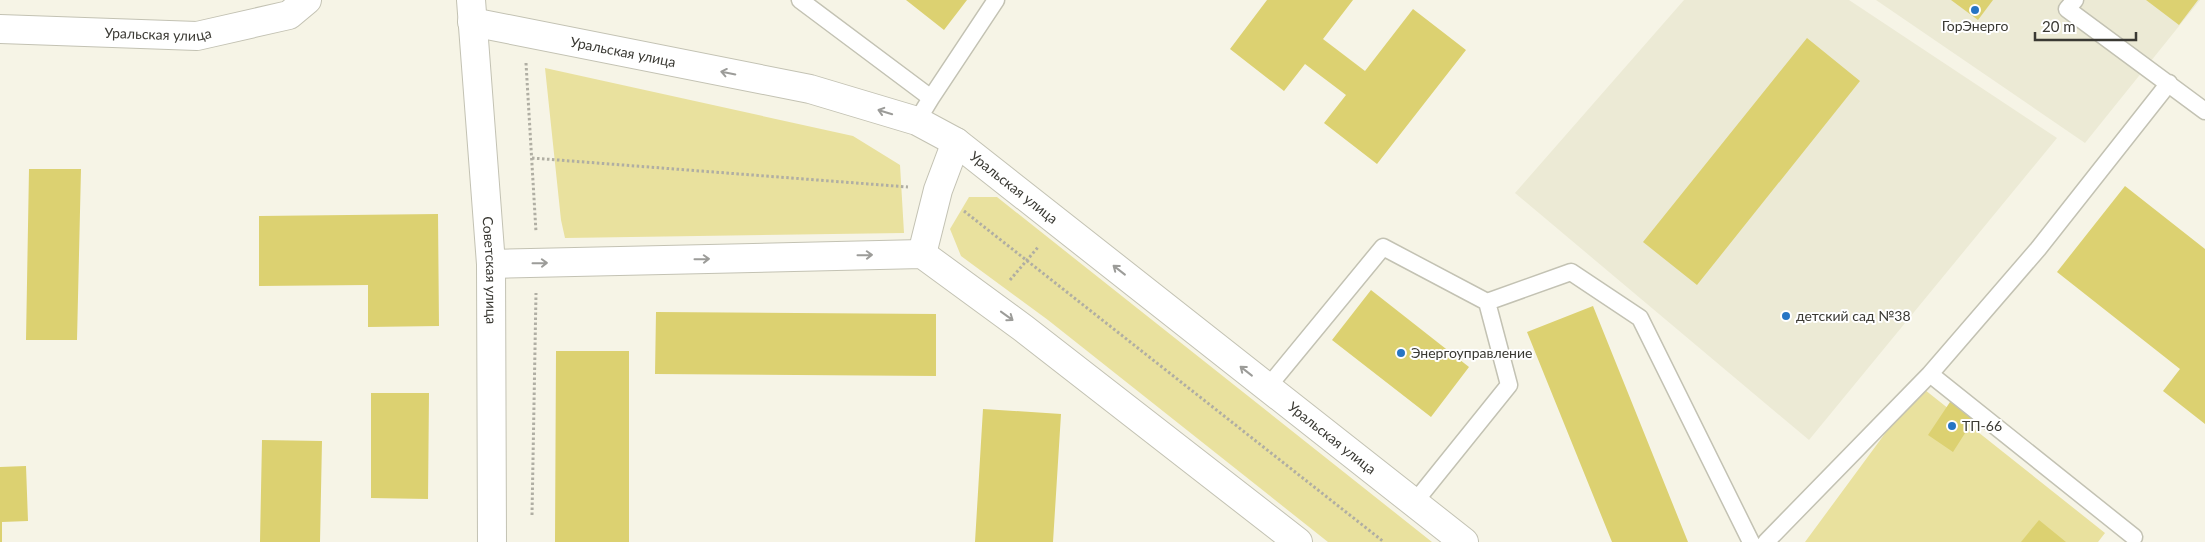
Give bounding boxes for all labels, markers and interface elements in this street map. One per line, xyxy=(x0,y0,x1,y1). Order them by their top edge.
marker: ГорЭнерго xyxy=(1969,4,1981,16)
scale bar xyxy=(2035,10,2136,42)
place label: ГорЭнерго xyxy=(1942,17,2008,34)
text: 20 m xyxy=(2042,17,2076,35)
street label: Уральская улица xyxy=(104,24,213,44)
street label: Уральская улица xyxy=(569,33,677,70)
one-way arrow xyxy=(720,67,736,77)
one-way arrow xyxy=(878,106,894,116)
street label: Уральская улица xyxy=(967,147,1061,227)
street label: Советская улица xyxy=(479,216,500,324)
one-way arrow xyxy=(856,251,872,260)
one-way arrow xyxy=(694,254,710,264)
one-way arrow xyxy=(531,258,547,268)
one-way arrow xyxy=(1113,265,1126,276)
place label: детский сад №38 xyxy=(1796,307,1911,324)
marker: детский сад №38 xyxy=(1780,310,1792,322)
one-way arrow xyxy=(1000,311,1014,321)
place label: Энергоуправление xyxy=(1411,344,1532,361)
marker: Энергоуправление xyxy=(1395,347,1407,359)
one-way arrow xyxy=(1240,366,1253,377)
street label: Уральская улица xyxy=(1285,398,1380,477)
place label: ТП-66 xyxy=(1962,417,2002,434)
marker: ТП-66 xyxy=(1946,420,1958,432)

